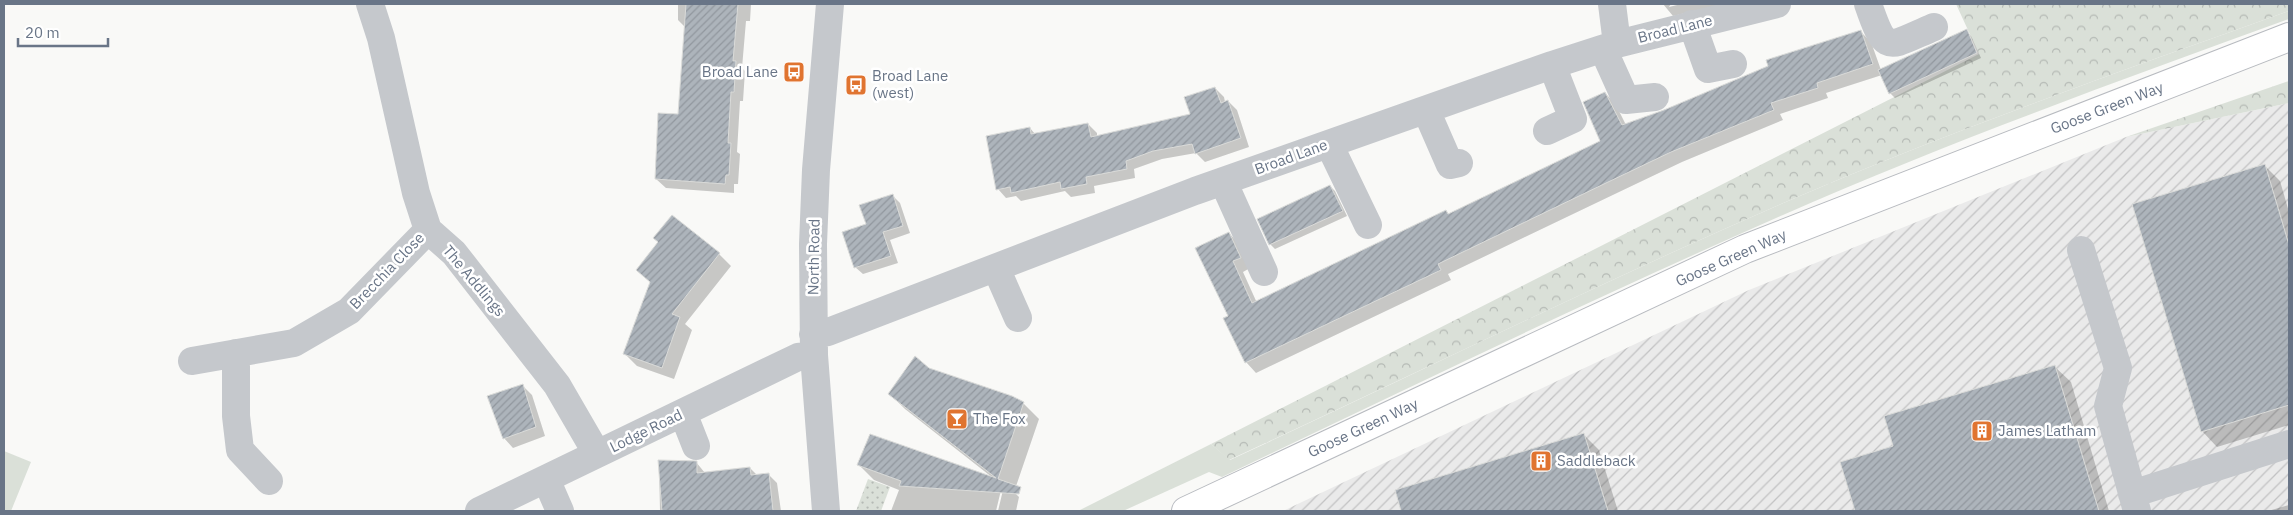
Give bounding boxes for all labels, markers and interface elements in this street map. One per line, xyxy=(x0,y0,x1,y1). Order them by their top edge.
street label: Broad Lane xyxy=(1636,10,1714,47)
scale bar xyxy=(18,15,108,47)
text: 20 m xyxy=(25,23,60,42)
bus stop icon: Broad Lane xyxy=(782,60,806,84)
place label: Broad Lane xyxy=(702,62,778,81)
place label: Broad Lane (west) xyxy=(872,66,948,102)
bus stop icon: Broad Lane (west) xyxy=(844,73,868,97)
street label: Goose Green Way xyxy=(2048,77,2166,138)
street label: Broad Lane xyxy=(1252,135,1330,178)
street label: North Road xyxy=(803,219,824,295)
street label: Goose Green Way xyxy=(1672,224,1790,290)
street label: Brecchia Close xyxy=(345,228,428,313)
street label: The Addlings xyxy=(439,241,510,320)
street label: Goose Green Way xyxy=(1305,394,1421,461)
street label: Lodge Road xyxy=(606,405,685,456)
bar icon: The Fox xyxy=(945,407,969,431)
place label: The Fox xyxy=(973,409,1026,428)
building icon: James Latham xyxy=(1970,419,1994,443)
place label: James Latham xyxy=(1998,421,2096,440)
building icon: Saddleback xyxy=(1529,449,1553,473)
place label: Saddleback xyxy=(1557,451,1636,470)

